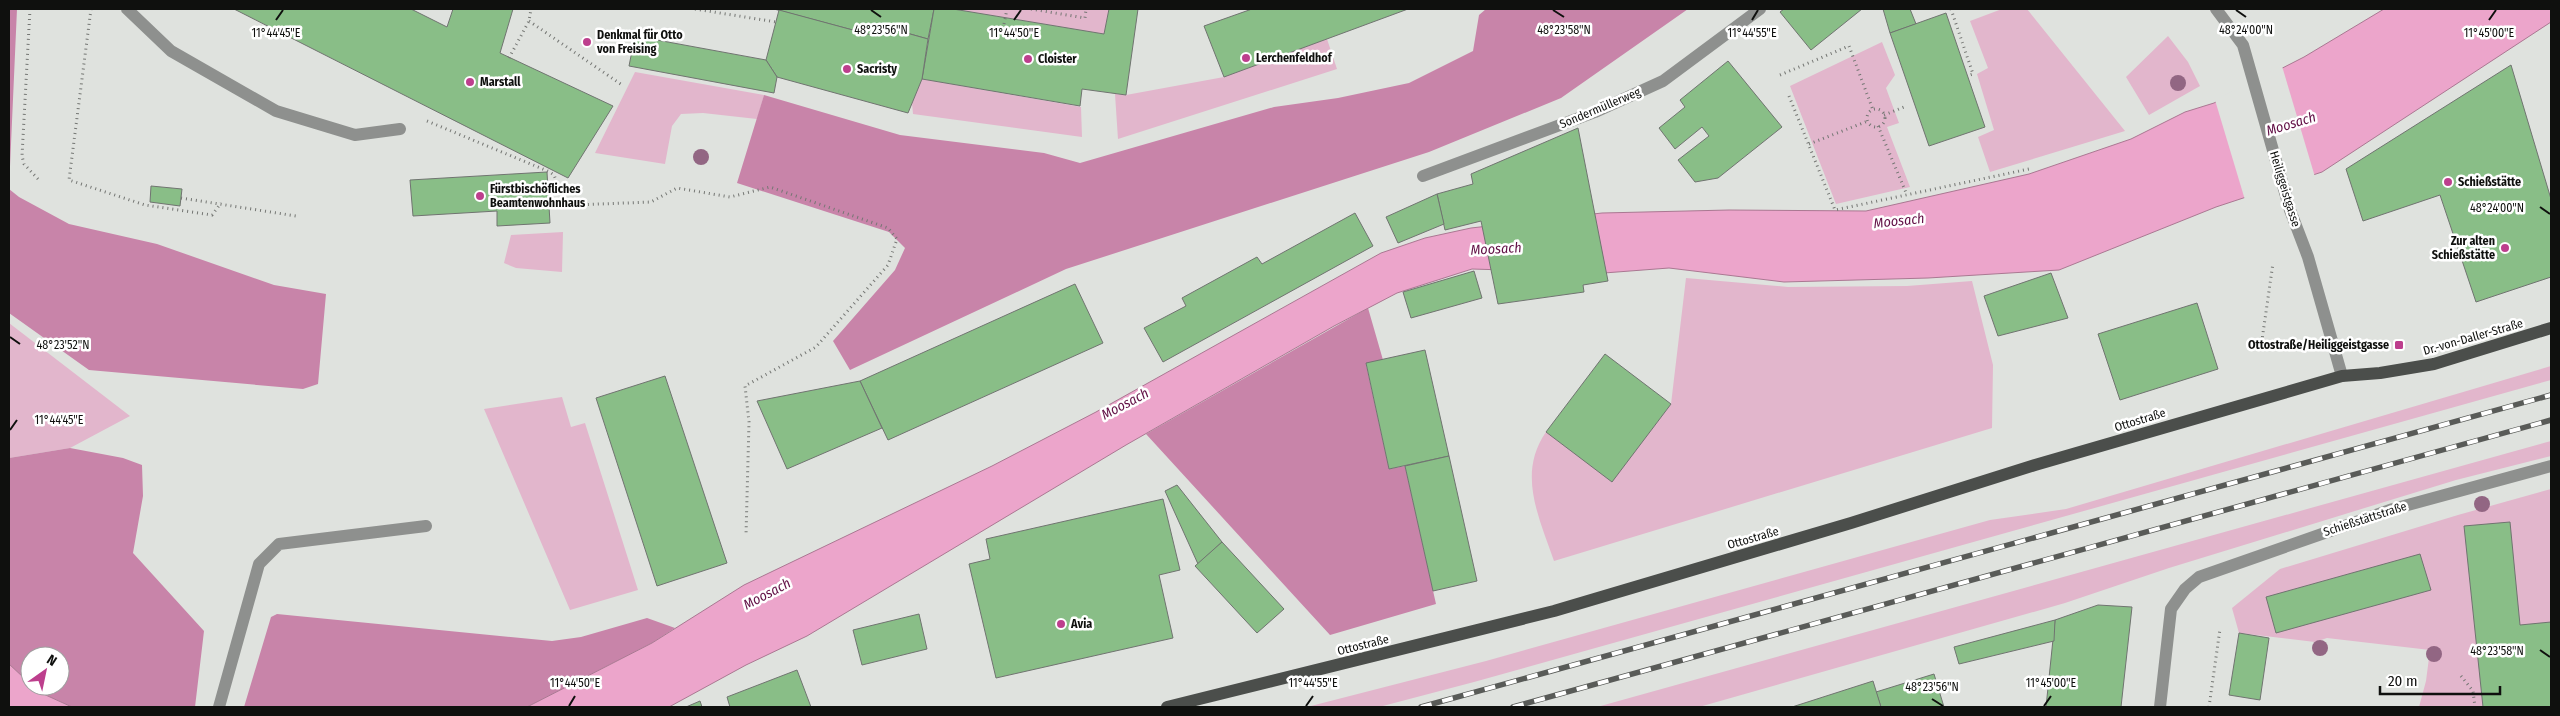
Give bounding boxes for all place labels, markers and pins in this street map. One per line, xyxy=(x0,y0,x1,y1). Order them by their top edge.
place label: Denkmal für Otto von Freising xyxy=(596,28,683,56)
marker: Denkmal für Otto von Freising xyxy=(581,36,593,48)
place label: Lerchenfeldhof xyxy=(1256,51,1333,65)
place label: Cloister xyxy=(1038,52,1077,66)
marker: Lerchenfeldhof xyxy=(1240,52,1252,64)
marker: Cloister xyxy=(1022,53,1034,65)
place label: Sacristy xyxy=(857,62,897,76)
marker: Sacristy xyxy=(841,63,853,75)
place label: Marstall xyxy=(480,75,521,89)
marker: Marstall xyxy=(464,76,476,88)
place label: Schießstätte xyxy=(2458,175,2521,189)
marker: Schießstätte xyxy=(2442,176,2454,188)
place label: Fürstbischöfliches Beamtenwohnhaus xyxy=(490,182,586,210)
marker: Fürstbischöfliches Beamtenwohnhaus xyxy=(474,190,486,202)
place label: Zur alten Schießstätte xyxy=(2432,234,2495,262)
marker: Zur alten Schießstätte xyxy=(2499,242,2511,254)
place label: Ottostraße/Heiliggeistgasse xyxy=(2248,338,2389,352)
marker: Ottostraße/Heiliggeistgasse xyxy=(2393,339,2405,351)
place label: Avia xyxy=(1070,617,1092,631)
marker: Avia xyxy=(1055,618,1067,630)

